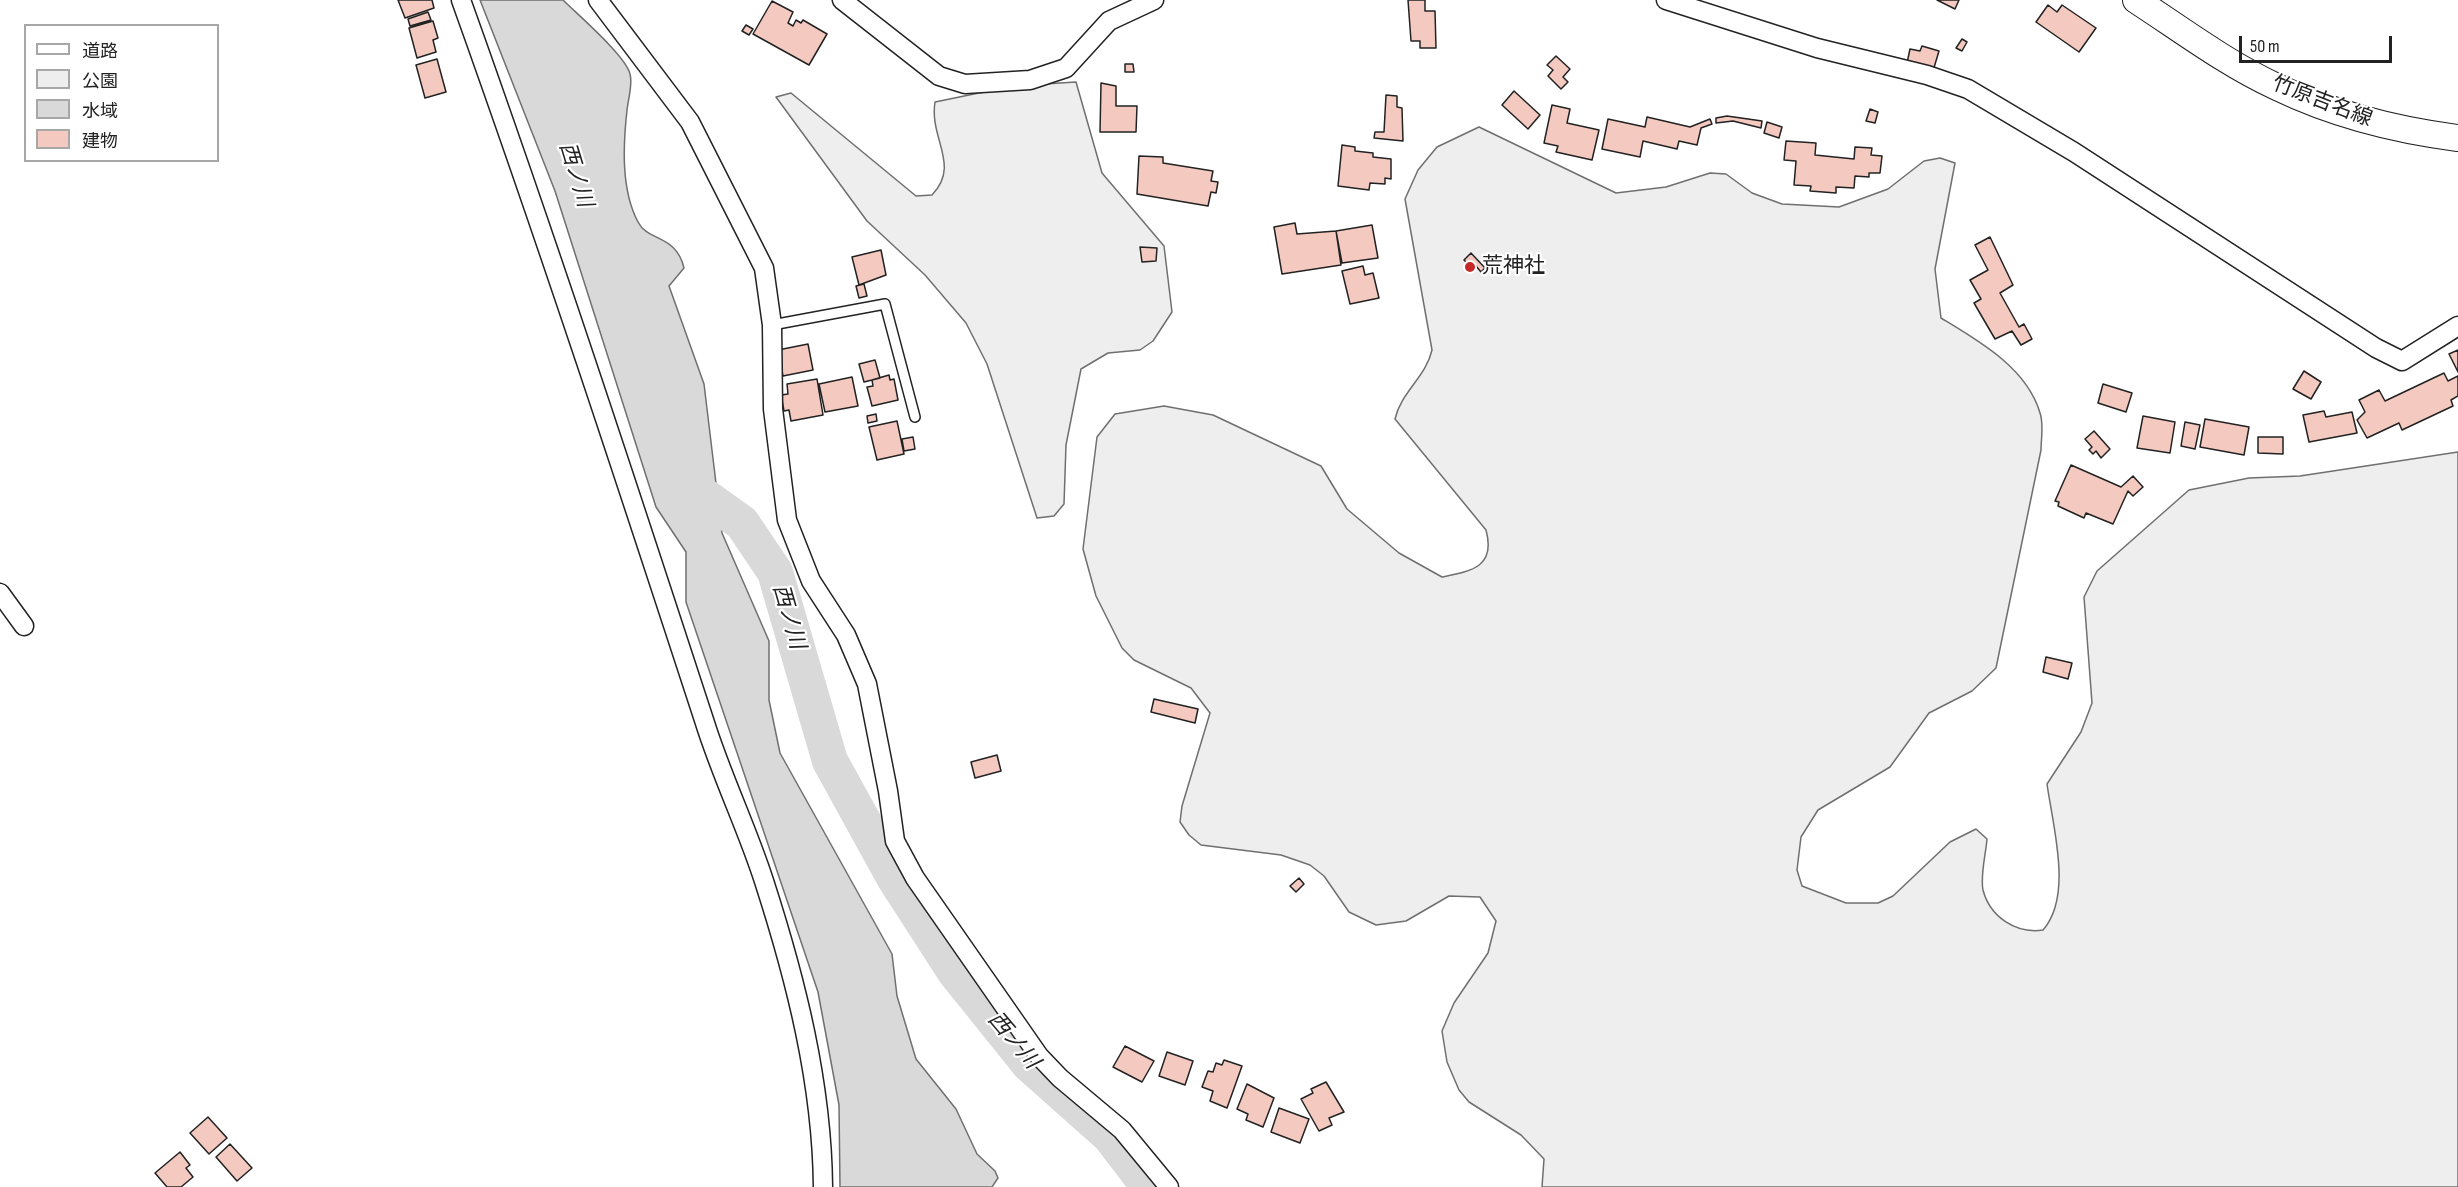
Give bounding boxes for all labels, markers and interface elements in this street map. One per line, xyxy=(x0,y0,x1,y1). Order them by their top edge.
legend xyxy=(24,24,219,162)
scale bar xyxy=(2242,24,2395,62)
text: 50 m xyxy=(2250,36,2280,57)
text: 道路 xyxy=(82,41,118,62)
text: 公園 xyxy=(82,71,118,92)
street label: 竹原吉名線 xyxy=(2268,71,2376,133)
text: 水域 xyxy=(82,101,118,122)
text: 建物 xyxy=(82,131,118,152)
water label: 西ノ川 xyxy=(553,140,597,210)
place label: 荒神社 xyxy=(1482,254,1545,280)
marker: 荒神社 xyxy=(1463,260,1477,274)
water label: 西ノ川 xyxy=(766,582,810,652)
water label: 西ノ川 xyxy=(982,1007,1044,1075)

